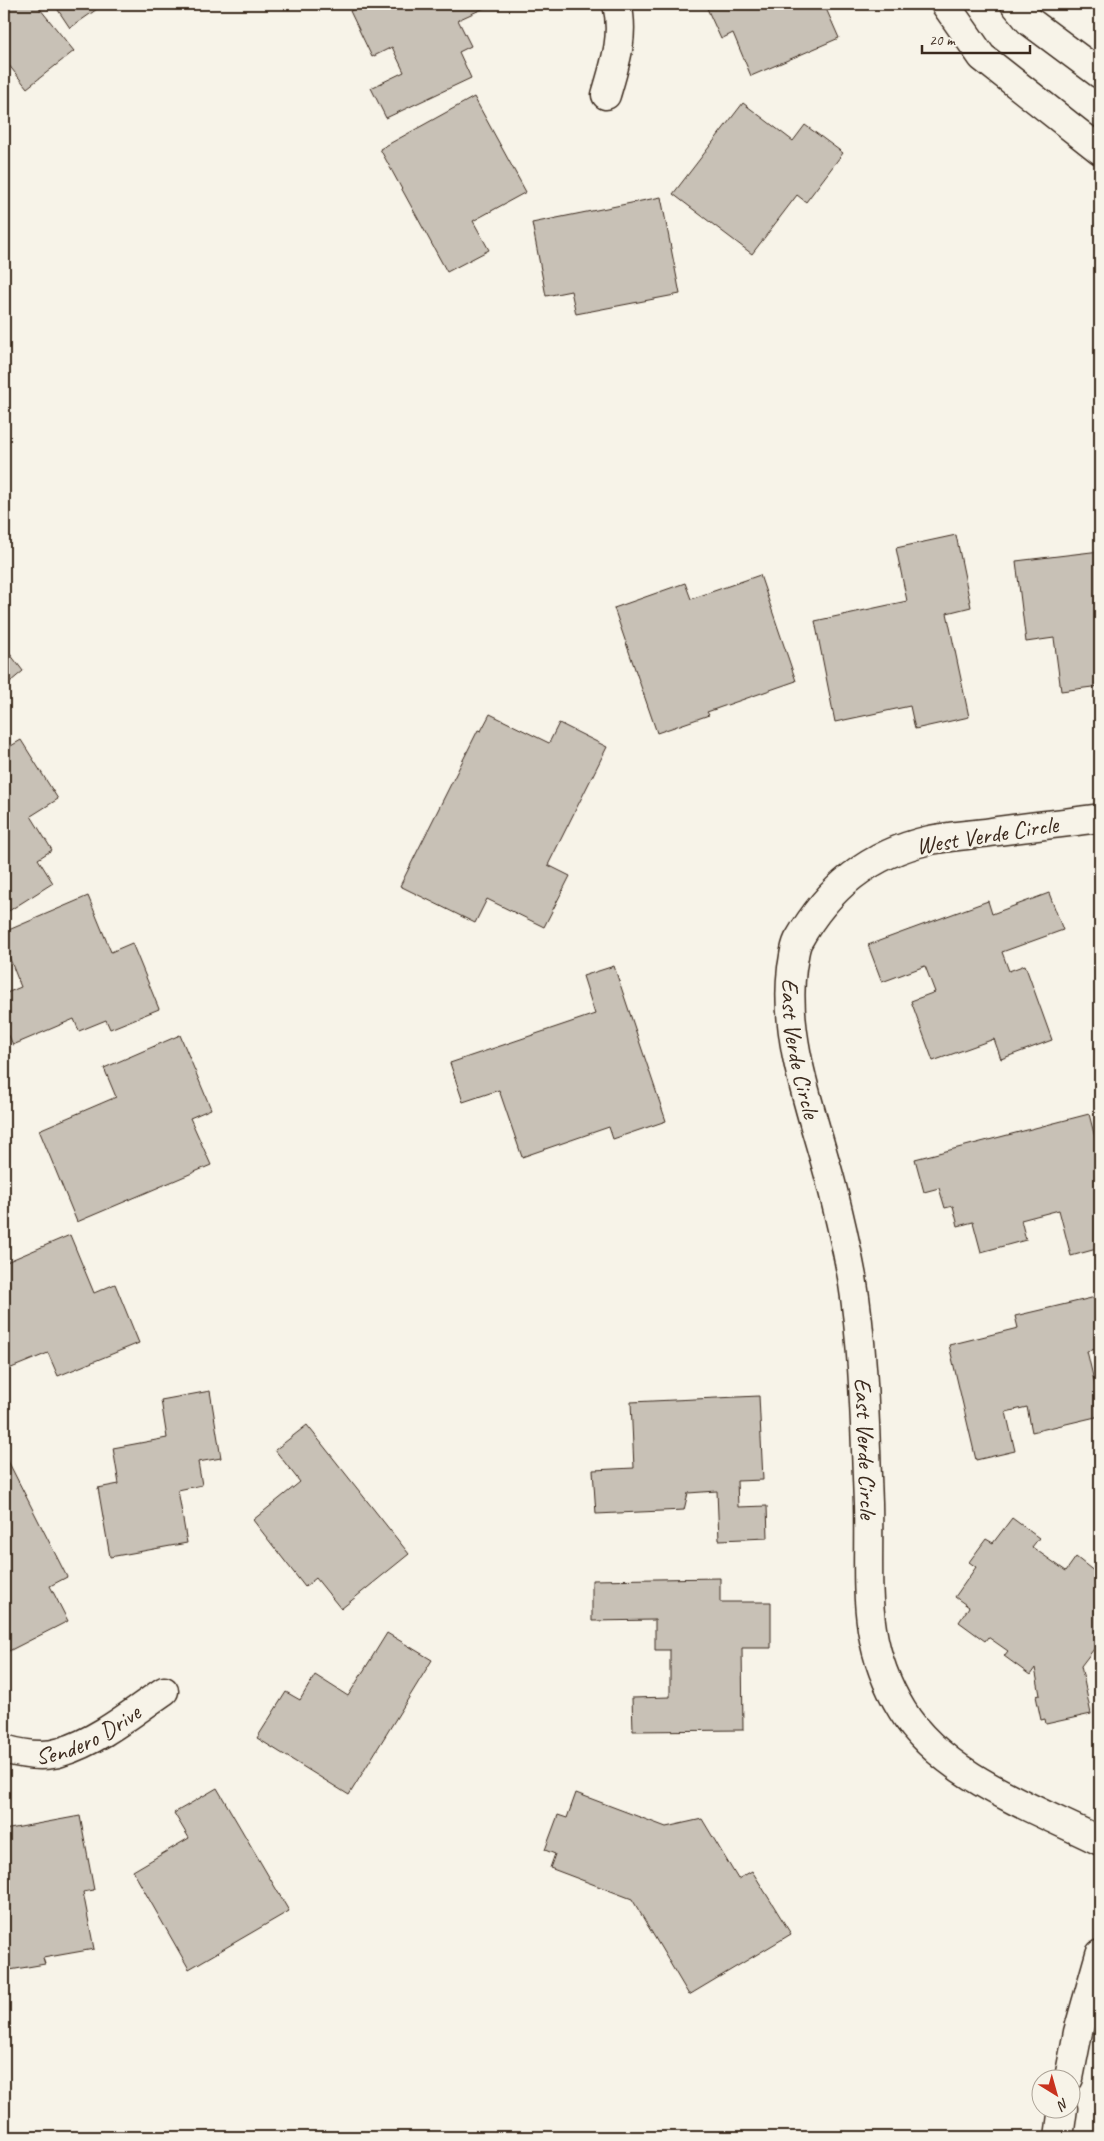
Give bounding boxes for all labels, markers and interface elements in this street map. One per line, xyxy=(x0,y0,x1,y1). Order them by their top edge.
scale bar xyxy=(922,22,1029,54)
text: 20 m xyxy=(929,31,956,50)
street label: West Verde Circle xyxy=(914,809,1062,861)
street label: East Verde Circle xyxy=(775,978,827,1124)
street label: East Verde Circle xyxy=(848,1377,883,1521)
street label: Sendero Drive xyxy=(36,1696,148,1770)
north arrow xyxy=(1032,2068,1082,2118)
text: N xyxy=(1053,2095,1072,2115)

